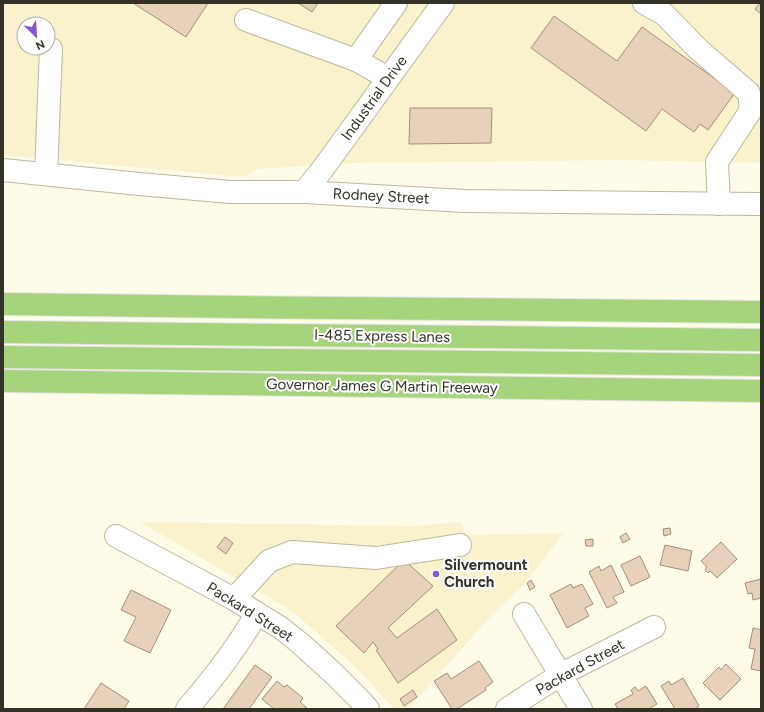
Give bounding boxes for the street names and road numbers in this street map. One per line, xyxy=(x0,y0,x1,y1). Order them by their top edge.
street label: Industrial Drive xyxy=(337,52,411,144)
street label: Rodney Street xyxy=(332,184,430,208)
street label: I-485 Express Lanes xyxy=(314,326,450,346)
street label: Governor James G Martin Freeway xyxy=(266,375,498,397)
street label: Packard Street xyxy=(203,578,297,646)
street label: Packard Street xyxy=(533,635,628,699)

